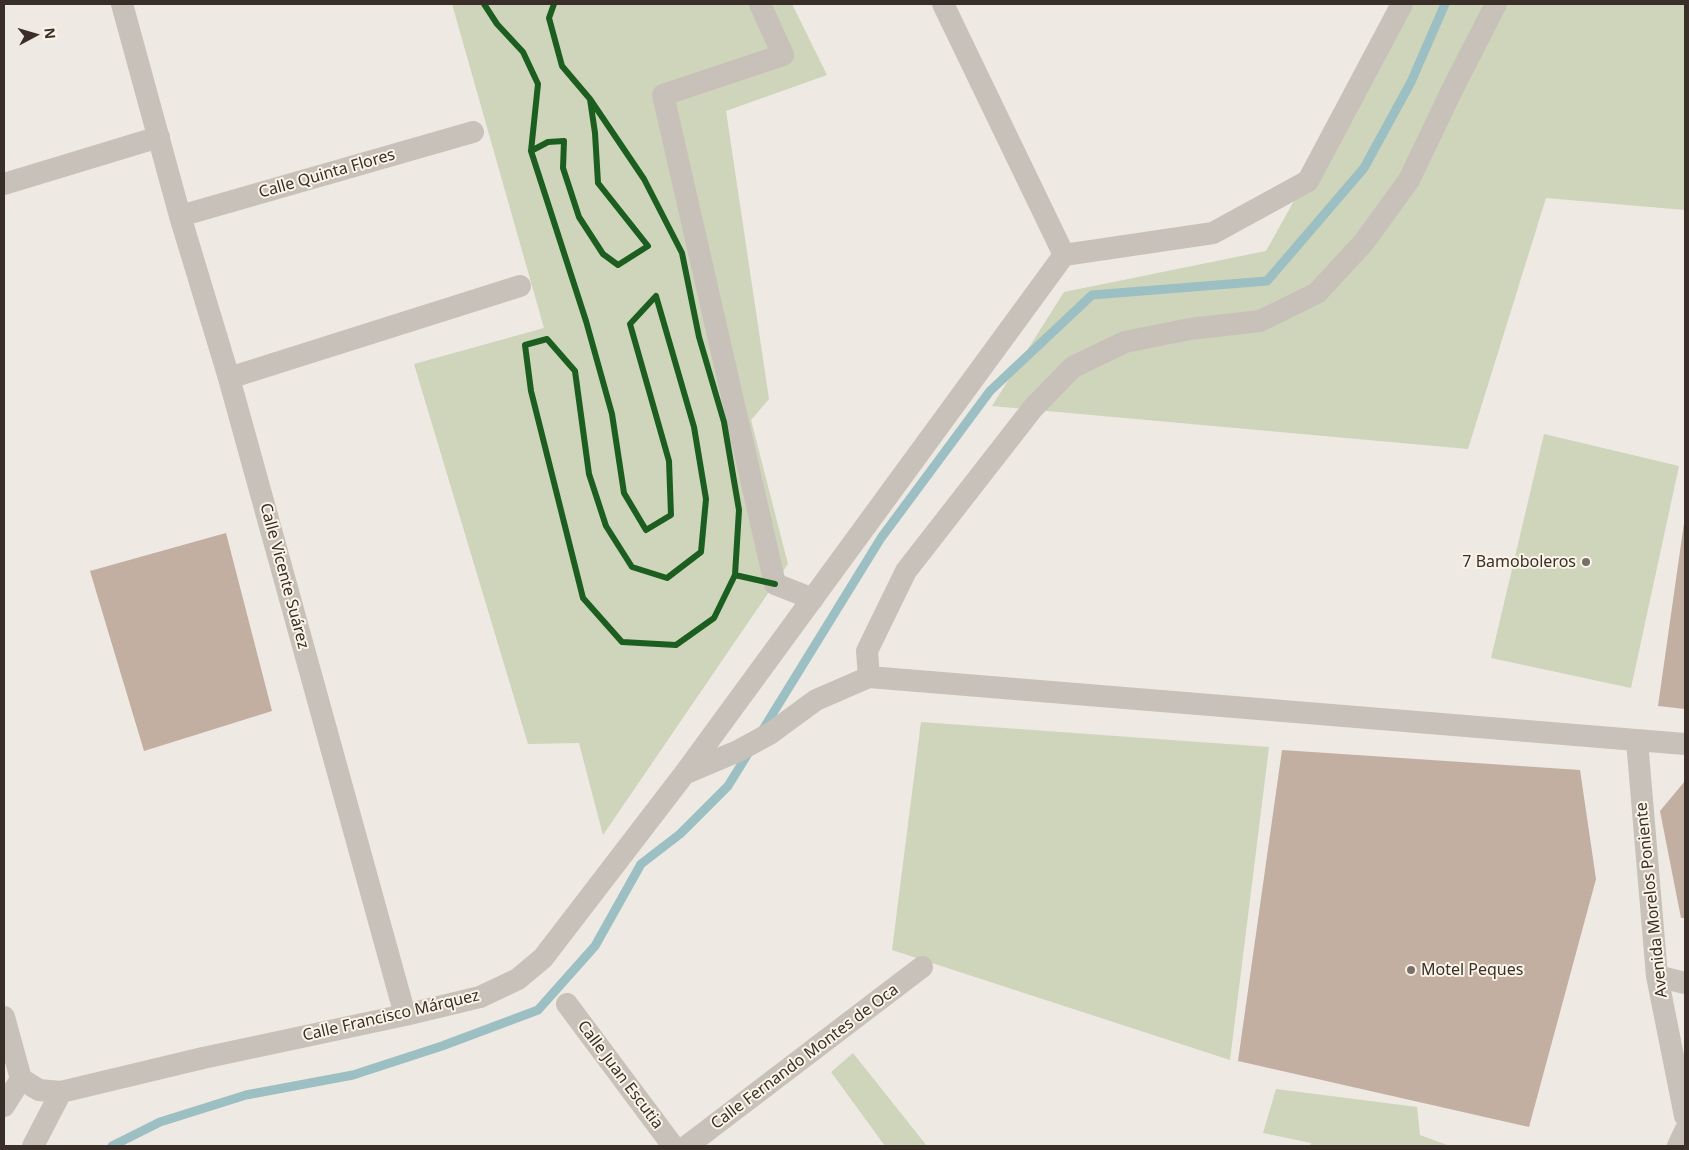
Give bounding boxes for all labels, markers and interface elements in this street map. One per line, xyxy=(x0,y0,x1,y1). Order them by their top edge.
north arrow xyxy=(10,10,60,60)
text: N xyxy=(40,27,60,40)
street label: Calle Quinta Flores xyxy=(257,145,397,203)
street label: Calle Vicente Suárez xyxy=(255,501,313,651)
place label: 7 Bamoboleros xyxy=(1462,552,1576,572)
marker: 7 Bamoboleros xyxy=(1580,556,1592,568)
street label: Avenida Morelos Poniente xyxy=(1632,801,1672,999)
place label: Motel Peques xyxy=(1421,960,1523,980)
marker: Motel Peques xyxy=(1405,964,1417,976)
street label: Calle Fernando Montes de Oca xyxy=(707,980,903,1134)
street label: Calle Francisco Márquez xyxy=(301,986,481,1046)
street label: Calle Juan Escutia xyxy=(573,1017,667,1133)

